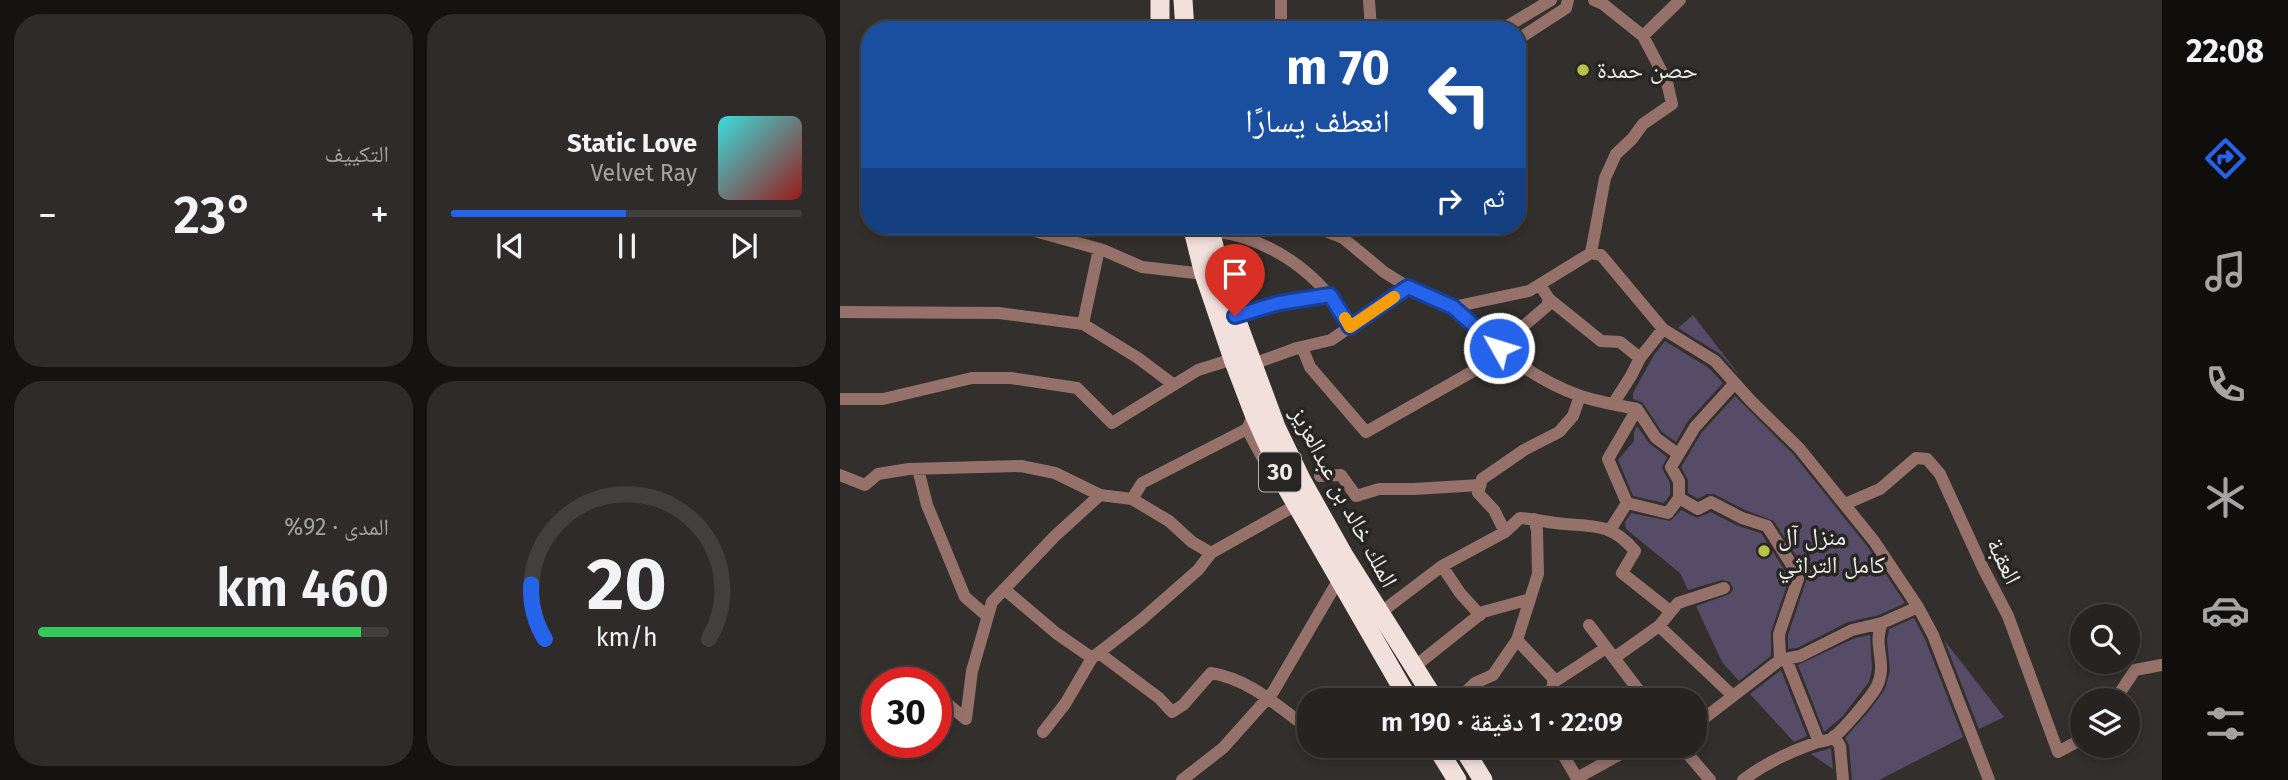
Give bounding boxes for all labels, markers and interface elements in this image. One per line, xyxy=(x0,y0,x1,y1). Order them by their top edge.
text: 22:08 xyxy=(2186,32,2264,70)
text: 70 m xyxy=(1286,38,1390,97)
icon: left xyxy=(1414,49,1505,140)
place label: حصن حمدة xyxy=(1597,56,1698,84)
marker: حصن حمدة xyxy=(1575,62,1591,78)
text: انعطف يسارًا xyxy=(1245,102,1390,140)
text: Static Love xyxy=(567,128,697,159)
icon: directions xyxy=(2201,134,2250,183)
text: التكييف xyxy=(324,140,389,168)
text: Velvet Ray xyxy=(590,159,697,187)
icon: right xyxy=(1430,182,1468,220)
text: ثم xyxy=(1482,183,1505,214)
text: 23° xyxy=(173,184,254,247)
text: − xyxy=(38,192,57,238)
text: + xyxy=(370,192,389,238)
icon: previous xyxy=(491,227,529,265)
icon: pause xyxy=(608,227,646,265)
icon: next xyxy=(725,227,763,265)
pin xyxy=(1205,244,1265,316)
icon: music xyxy=(2201,247,2250,296)
icon: arrive xyxy=(1216,255,1254,293)
position arrow xyxy=(1462,311,1536,385)
icon: phone xyxy=(2201,360,2250,409)
street label: الملك خالد بن عبدالعزيز xyxy=(1284,401,1403,592)
road number: 30 xyxy=(1259,452,1301,492)
icon: climate xyxy=(2201,473,2250,522)
text: المدى · 92% xyxy=(284,513,389,541)
place label: منزل آل كامل التراثي xyxy=(1778,523,1885,584)
street label: العقبة xyxy=(1981,533,2027,589)
text: 20 xyxy=(586,542,667,629)
marker: منزل آل كامل التراثي xyxy=(1756,543,1772,559)
text: 460 km xyxy=(216,557,389,620)
icon: car xyxy=(2201,586,2250,635)
map controls xyxy=(2070,604,2140,758)
button: search xyxy=(2070,604,2140,674)
text: km/h xyxy=(596,623,657,653)
speed limit sign: 30 xyxy=(861,667,952,758)
button: layers xyxy=(2070,688,2140,758)
icon: filters xyxy=(2201,699,2250,748)
text: 22:09 · 1 دقيقة · 190 m xyxy=(1381,707,1623,738)

